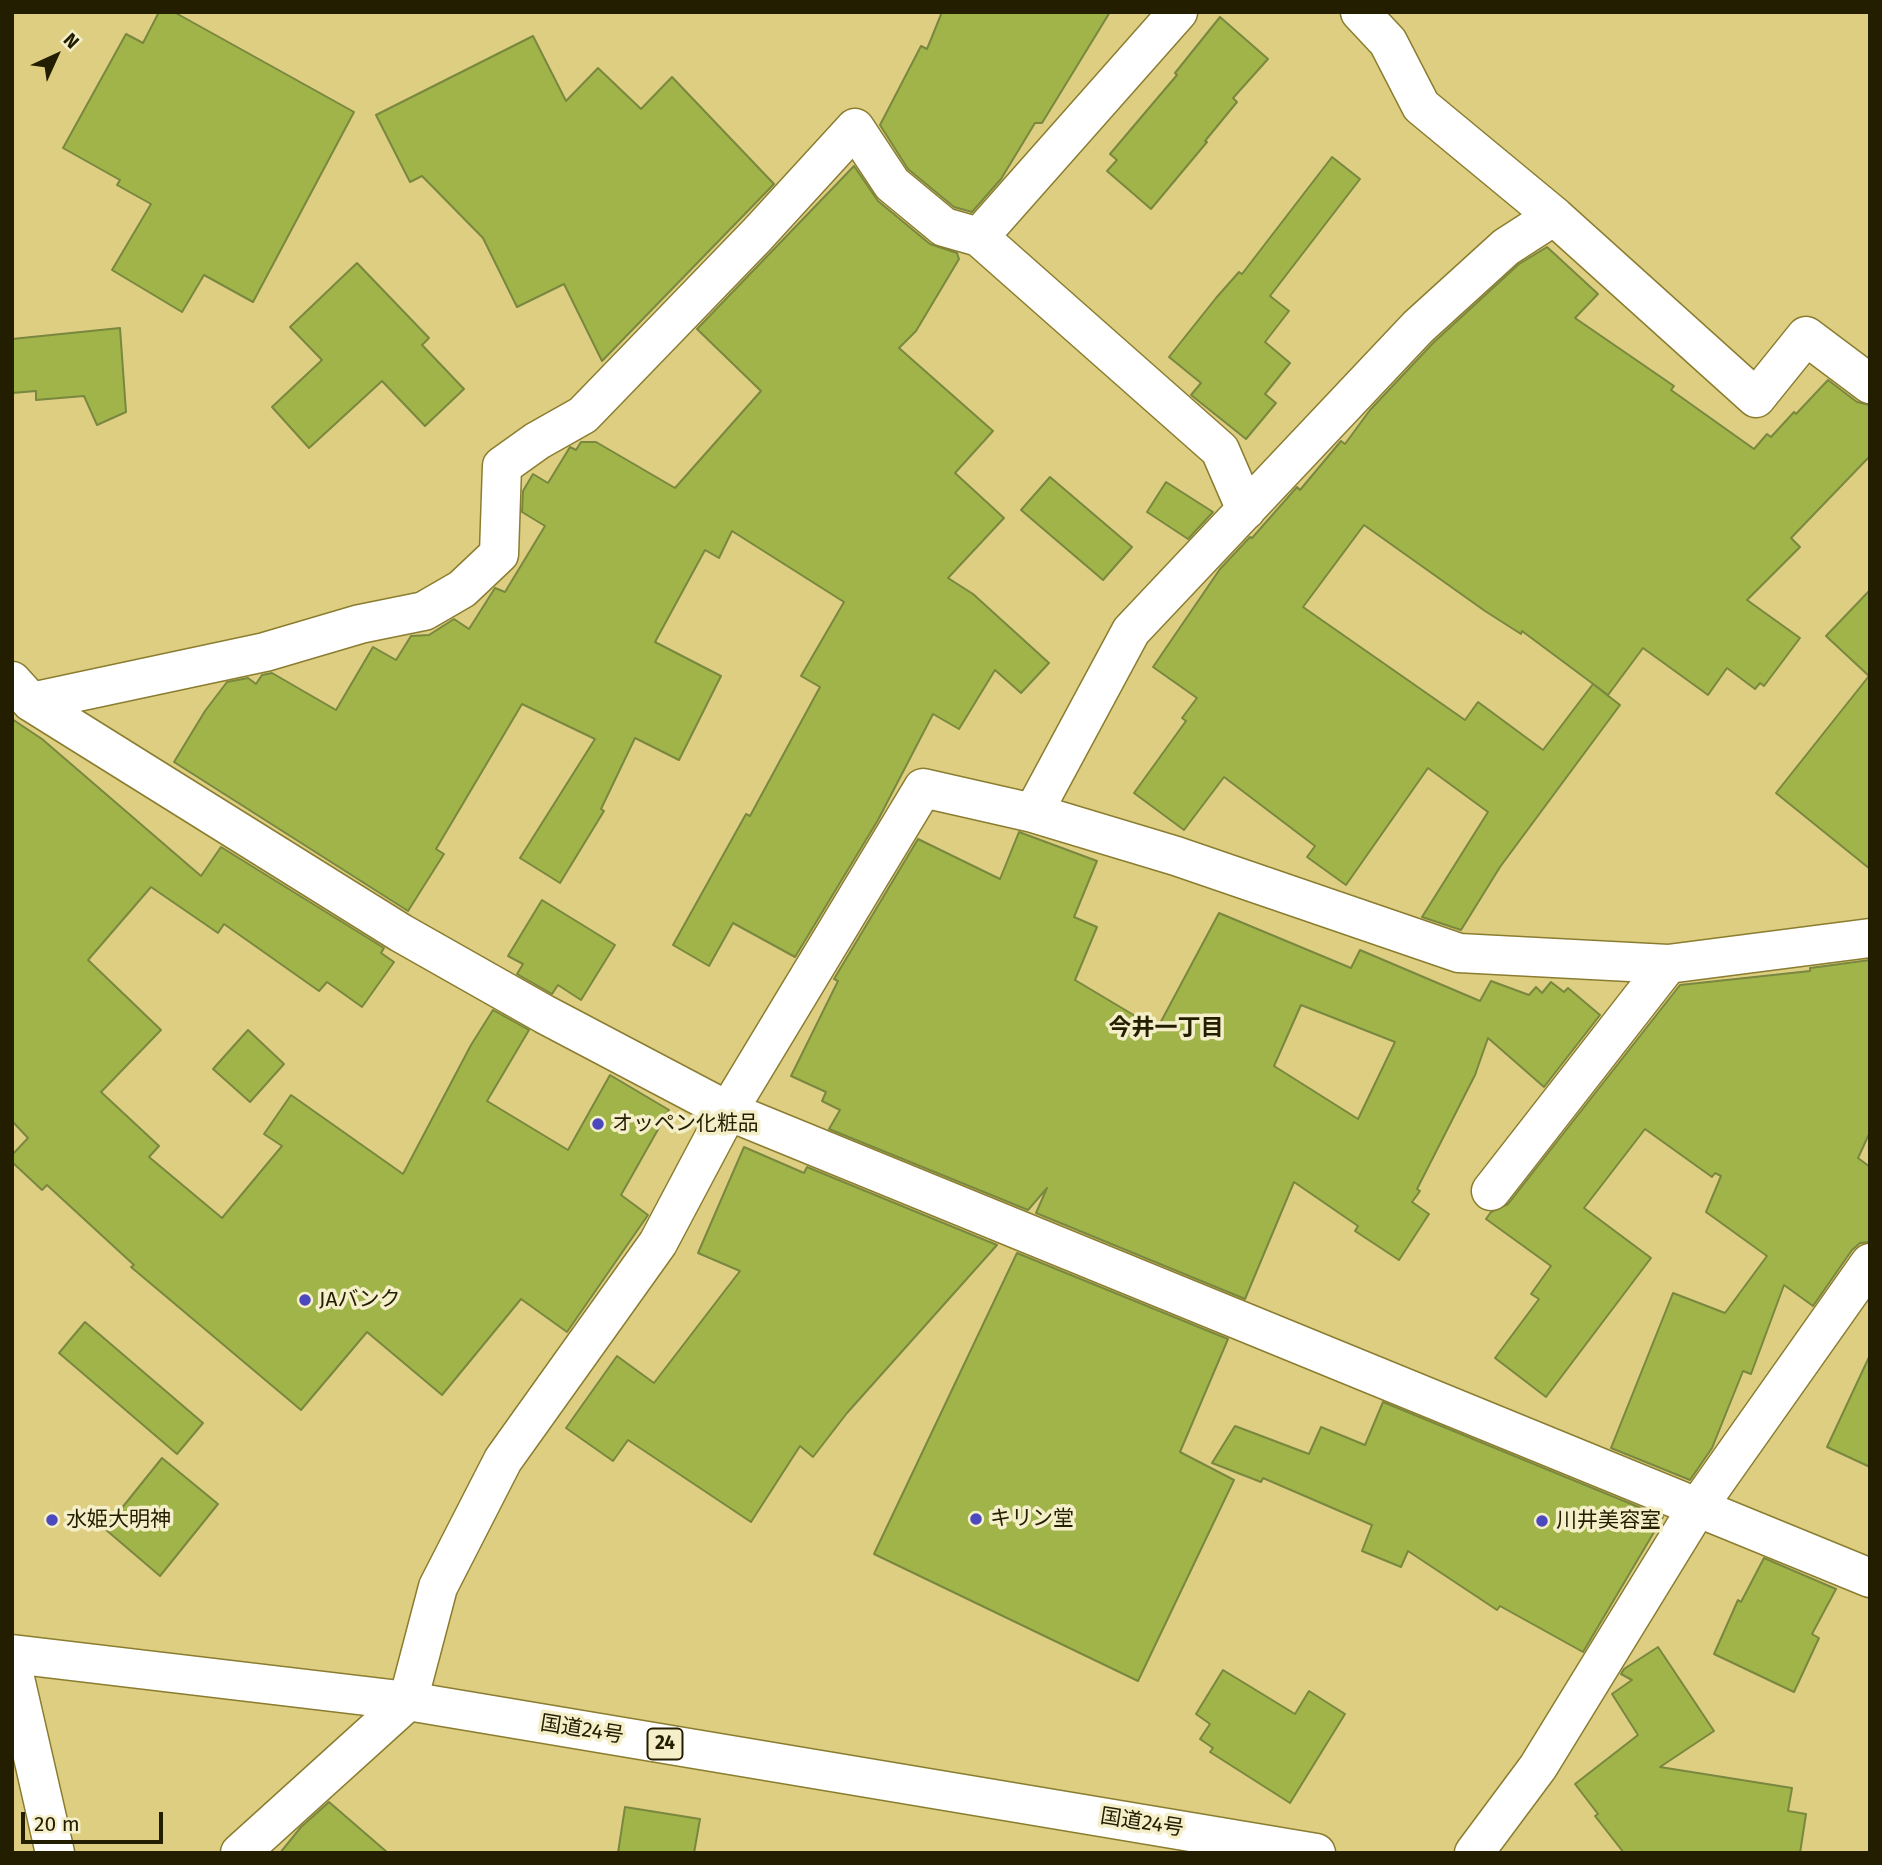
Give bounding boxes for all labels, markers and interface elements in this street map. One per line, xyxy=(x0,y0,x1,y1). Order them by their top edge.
north arrow xyxy=(21,21,91,91)
text: N xyxy=(59,28,84,53)
district label: 今井一丁目 xyxy=(1109,1015,1223,1043)
place label: オッペン化粧品 xyxy=(612,1111,759,1137)
marker: オッペン化粧品 xyxy=(590,1116,606,1132)
place label: JAバンク xyxy=(319,1287,400,1313)
marker: JAバンク xyxy=(297,1292,313,1308)
place label: キリン堂 xyxy=(990,1506,1074,1532)
place label: 水姫大明神 xyxy=(66,1507,171,1533)
place label: 川井美容室 xyxy=(1556,1508,1661,1534)
marker: キリン堂 xyxy=(968,1511,984,1527)
marker: 水姫大明神 xyxy=(44,1512,60,1528)
marker: 川井美容室 xyxy=(1534,1513,1550,1529)
street label: 国道24号 xyxy=(539,1711,625,1749)
road number: 24 xyxy=(648,1728,682,1760)
scale bar xyxy=(24,1798,166,1842)
street label: 国道24号 xyxy=(1099,1804,1185,1842)
text: 20 m xyxy=(34,1811,80,1837)

